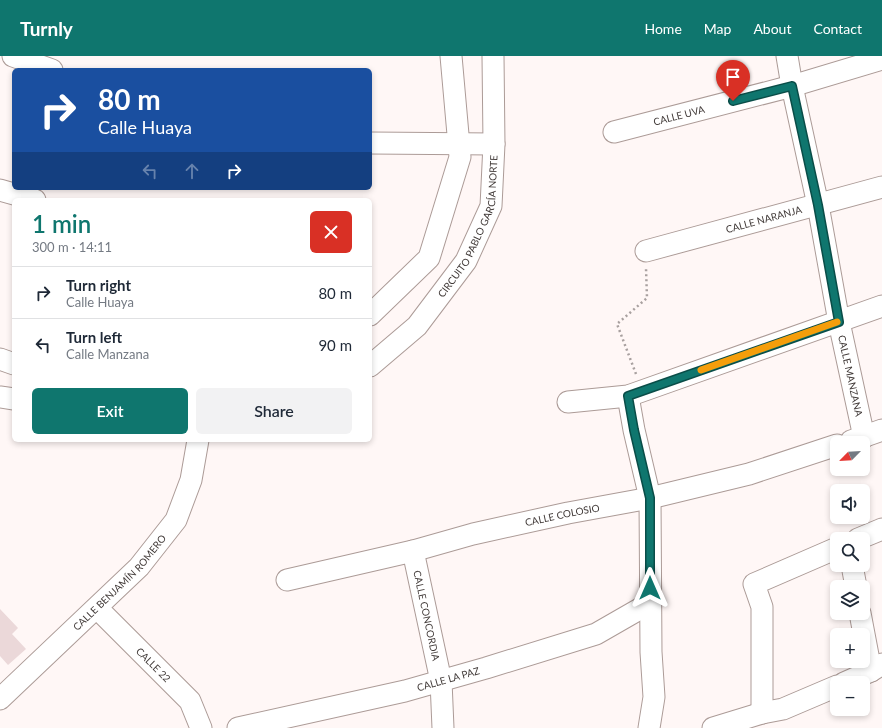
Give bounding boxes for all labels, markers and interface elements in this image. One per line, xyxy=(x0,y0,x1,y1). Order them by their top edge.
text: Turnly xyxy=(20,17,73,40)
text: Home xyxy=(644,20,682,37)
text: Map xyxy=(704,20,731,37)
text: About xyxy=(753,20,791,37)
text: Contact xyxy=(813,20,862,37)
pin xyxy=(716,60,750,101)
icon: arrive xyxy=(722,66,744,88)
text: 80 m xyxy=(98,82,161,116)
icon: right xyxy=(32,84,84,136)
street label: CALLE UVA xyxy=(652,103,706,128)
text: Calle Huaya xyxy=(98,116,192,138)
street label: CIRCUITO PABLO GARCÍA NORTE xyxy=(435,155,499,299)
icon: left xyxy=(139,160,161,182)
icon: ahead xyxy=(181,160,203,182)
icon: right xyxy=(223,160,245,182)
street label: CALLE NARANJA xyxy=(724,203,803,235)
text: 1 min xyxy=(32,209,91,238)
button: close xyxy=(310,211,352,253)
text: 300 m · 14:11 xyxy=(32,239,112,255)
text: Turn right xyxy=(66,276,131,294)
icon: right xyxy=(32,282,54,304)
text: 80 m xyxy=(318,284,352,302)
text: Calle Huaya xyxy=(66,294,134,310)
text: Turn left xyxy=(66,328,122,346)
icon: left xyxy=(32,334,54,356)
street label: CALLE MANZANA xyxy=(836,334,865,418)
text: 90 m xyxy=(318,336,352,354)
text: Calle Manzana xyxy=(66,346,149,362)
button: Exit xyxy=(32,388,188,434)
button: Share xyxy=(196,388,352,434)
north arrow xyxy=(830,436,870,476)
map controls xyxy=(830,436,870,716)
button: sound xyxy=(830,484,870,524)
street label: CALLE COLOSIO xyxy=(524,501,600,528)
street label: CALLE BENJAMÍN ROMERO xyxy=(70,532,168,633)
button: search xyxy=(830,532,870,572)
position arrow xyxy=(629,567,671,609)
street label: CALLE CONCORDIA xyxy=(411,569,443,662)
button: layers xyxy=(830,580,870,620)
button: + xyxy=(830,628,870,668)
street label: CALLE 22 xyxy=(134,645,173,684)
street label: CALLE LA PAZ xyxy=(416,664,481,693)
button: − xyxy=(830,676,870,716)

